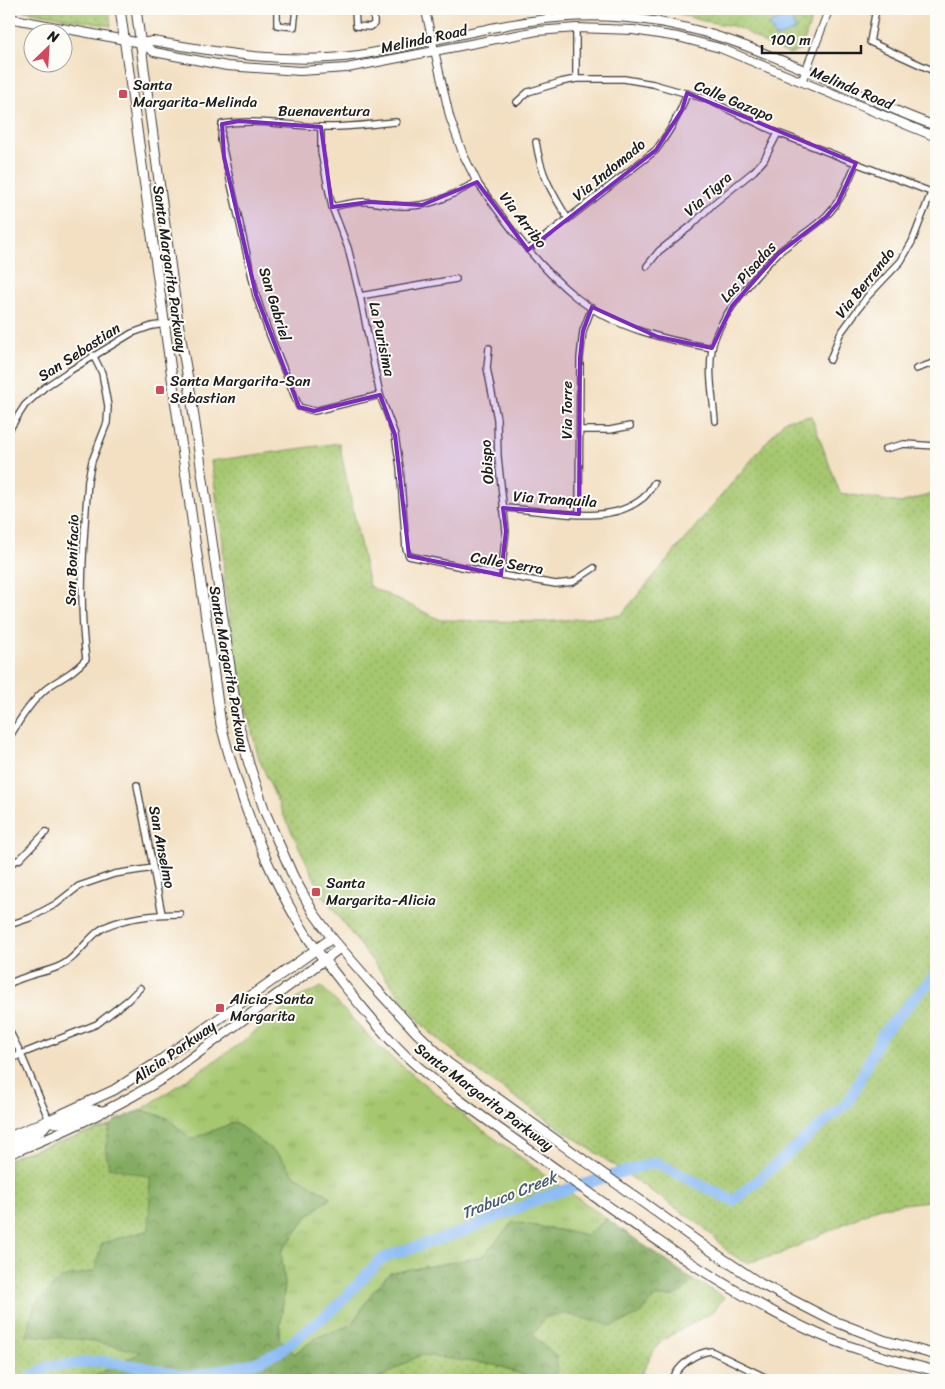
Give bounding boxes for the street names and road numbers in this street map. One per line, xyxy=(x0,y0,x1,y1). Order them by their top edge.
street label: Melinda Road xyxy=(378,17,471,61)
street label: Melinda Road xyxy=(806,59,899,118)
street label: Calle Gazapo xyxy=(690,73,778,130)
street label: Buenaventura xyxy=(278,98,370,124)
street label: Via Indomado xyxy=(566,132,652,208)
street label: Via Tigra xyxy=(678,165,739,223)
street label: Santa Margarita Parkway xyxy=(145,184,195,355)
street label: Via Arribo xyxy=(492,186,554,254)
street label: Las Pisadas xyxy=(713,235,783,309)
street label: Via Berrendo xyxy=(828,241,902,324)
street label: San Gabriel xyxy=(251,264,299,345)
street label: La Purisima xyxy=(361,299,403,379)
street label: San Sebastian xyxy=(32,315,126,389)
street label: Via Torre xyxy=(554,380,580,439)
street label: Obispo xyxy=(472,439,502,485)
street label: Via Tranquila xyxy=(512,483,598,515)
street label: San Bonifacio xyxy=(57,513,87,606)
street label: Calle Serra xyxy=(469,544,546,582)
street label: Santa Margarita Parkway xyxy=(202,584,256,755)
street label: San Anselmo xyxy=(141,803,183,891)
street label: Alicia Parkway xyxy=(126,1013,222,1091)
street label: Santa Margarita Parkway xyxy=(409,1036,559,1158)

